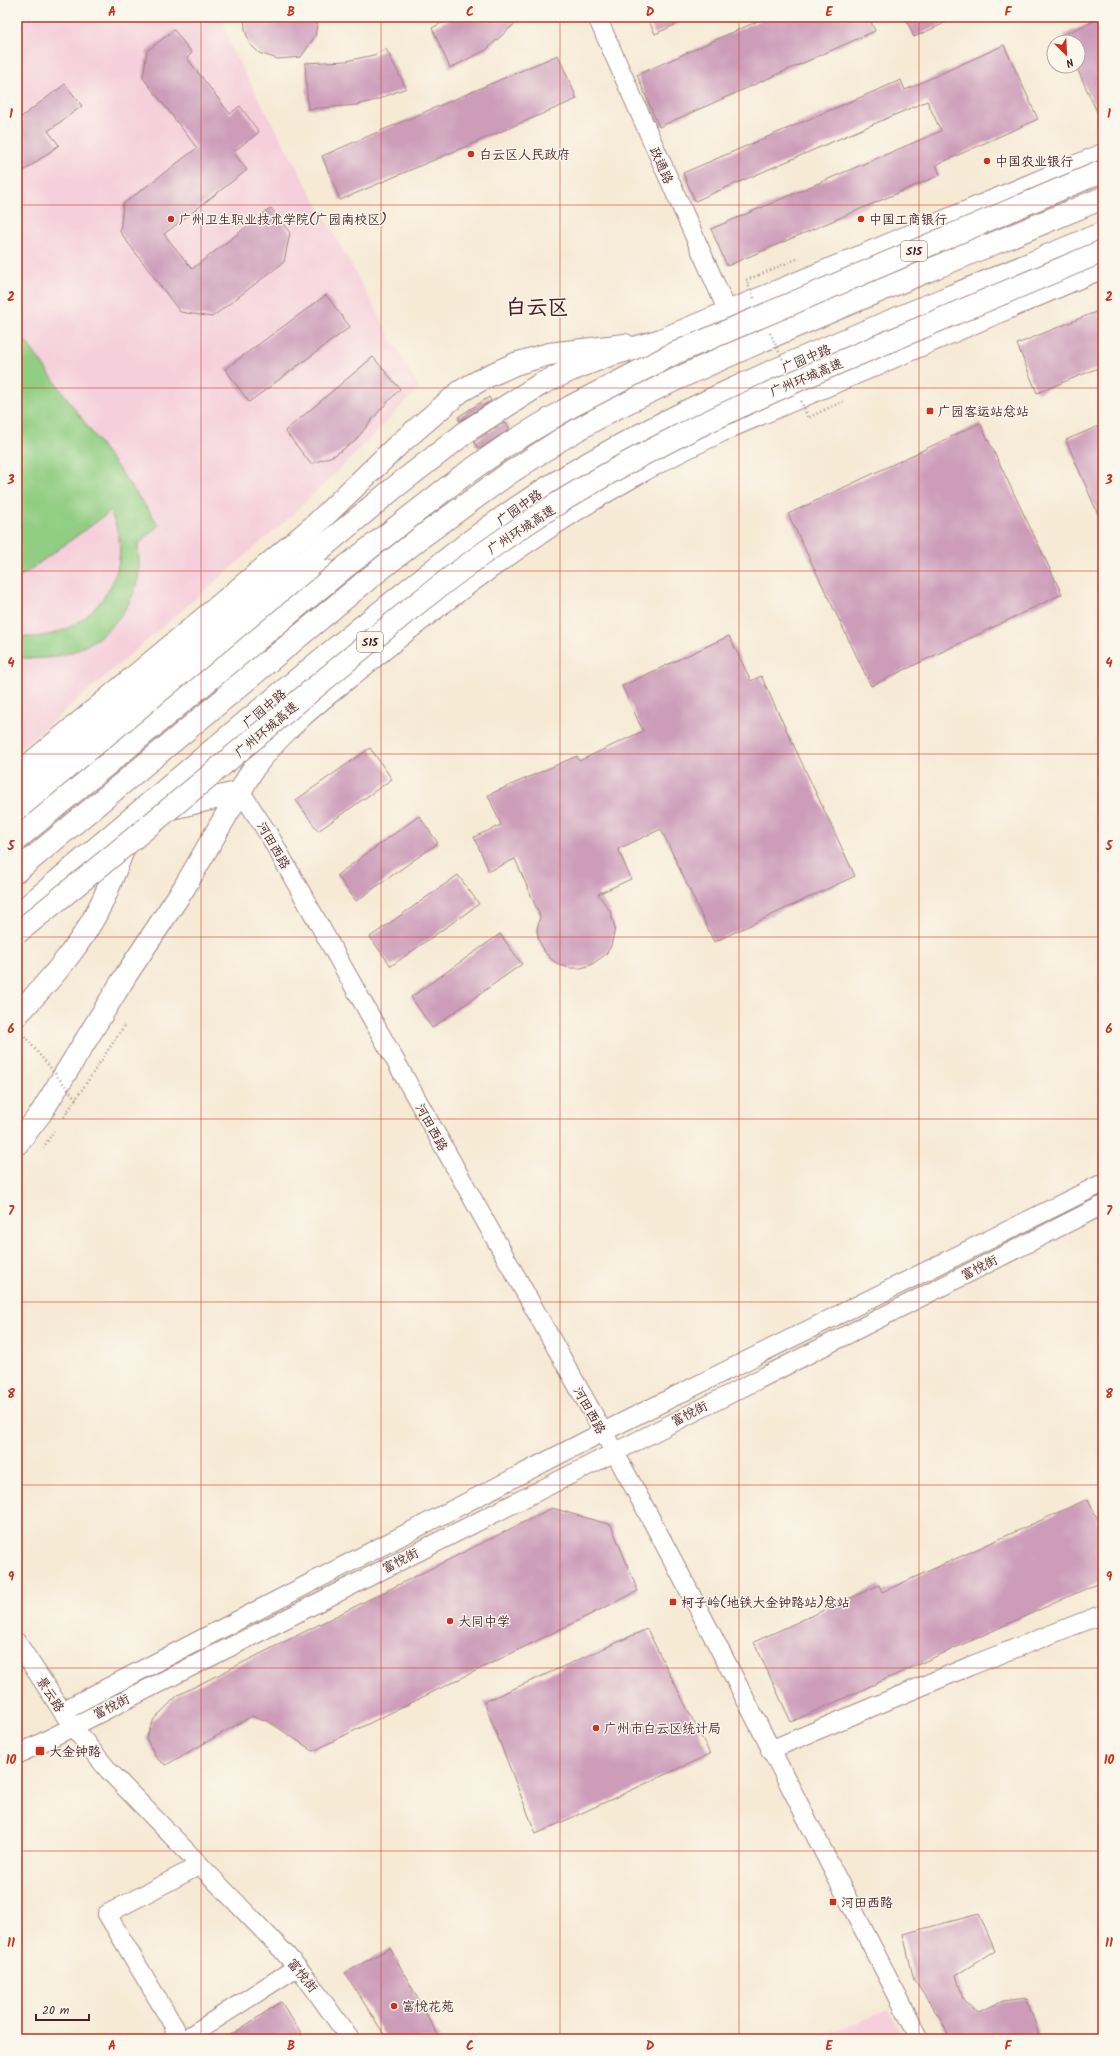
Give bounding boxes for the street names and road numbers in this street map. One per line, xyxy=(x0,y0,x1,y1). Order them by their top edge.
street label: 政通路 xyxy=(643,144,678,188)
road number: S15 xyxy=(901,241,927,261)
street label: 广园中路 xyxy=(779,340,835,379)
street label: 广州环城高速 xyxy=(767,353,847,403)
street label: 广园中路 xyxy=(493,485,547,532)
street label: 广州环城高速 xyxy=(483,500,560,560)
road number: S15 xyxy=(357,632,383,652)
street label: 广园中路 xyxy=(238,684,292,734)
street label: 广州环城高速 xyxy=(230,697,304,763)
street label: 河田西路 xyxy=(251,818,295,874)
street label: 河田西路 xyxy=(409,1100,452,1156)
street label: 富悦街 xyxy=(958,1250,1002,1287)
street label: 河田西路 xyxy=(567,1383,610,1439)
street label: 富悦街 xyxy=(668,1396,712,1433)
street label: 富悦街 xyxy=(379,1543,423,1580)
street label: 景云路 xyxy=(30,1673,69,1717)
street label: 富悦街 xyxy=(90,1689,134,1726)
street label: 富悦街 xyxy=(281,1954,322,1998)

